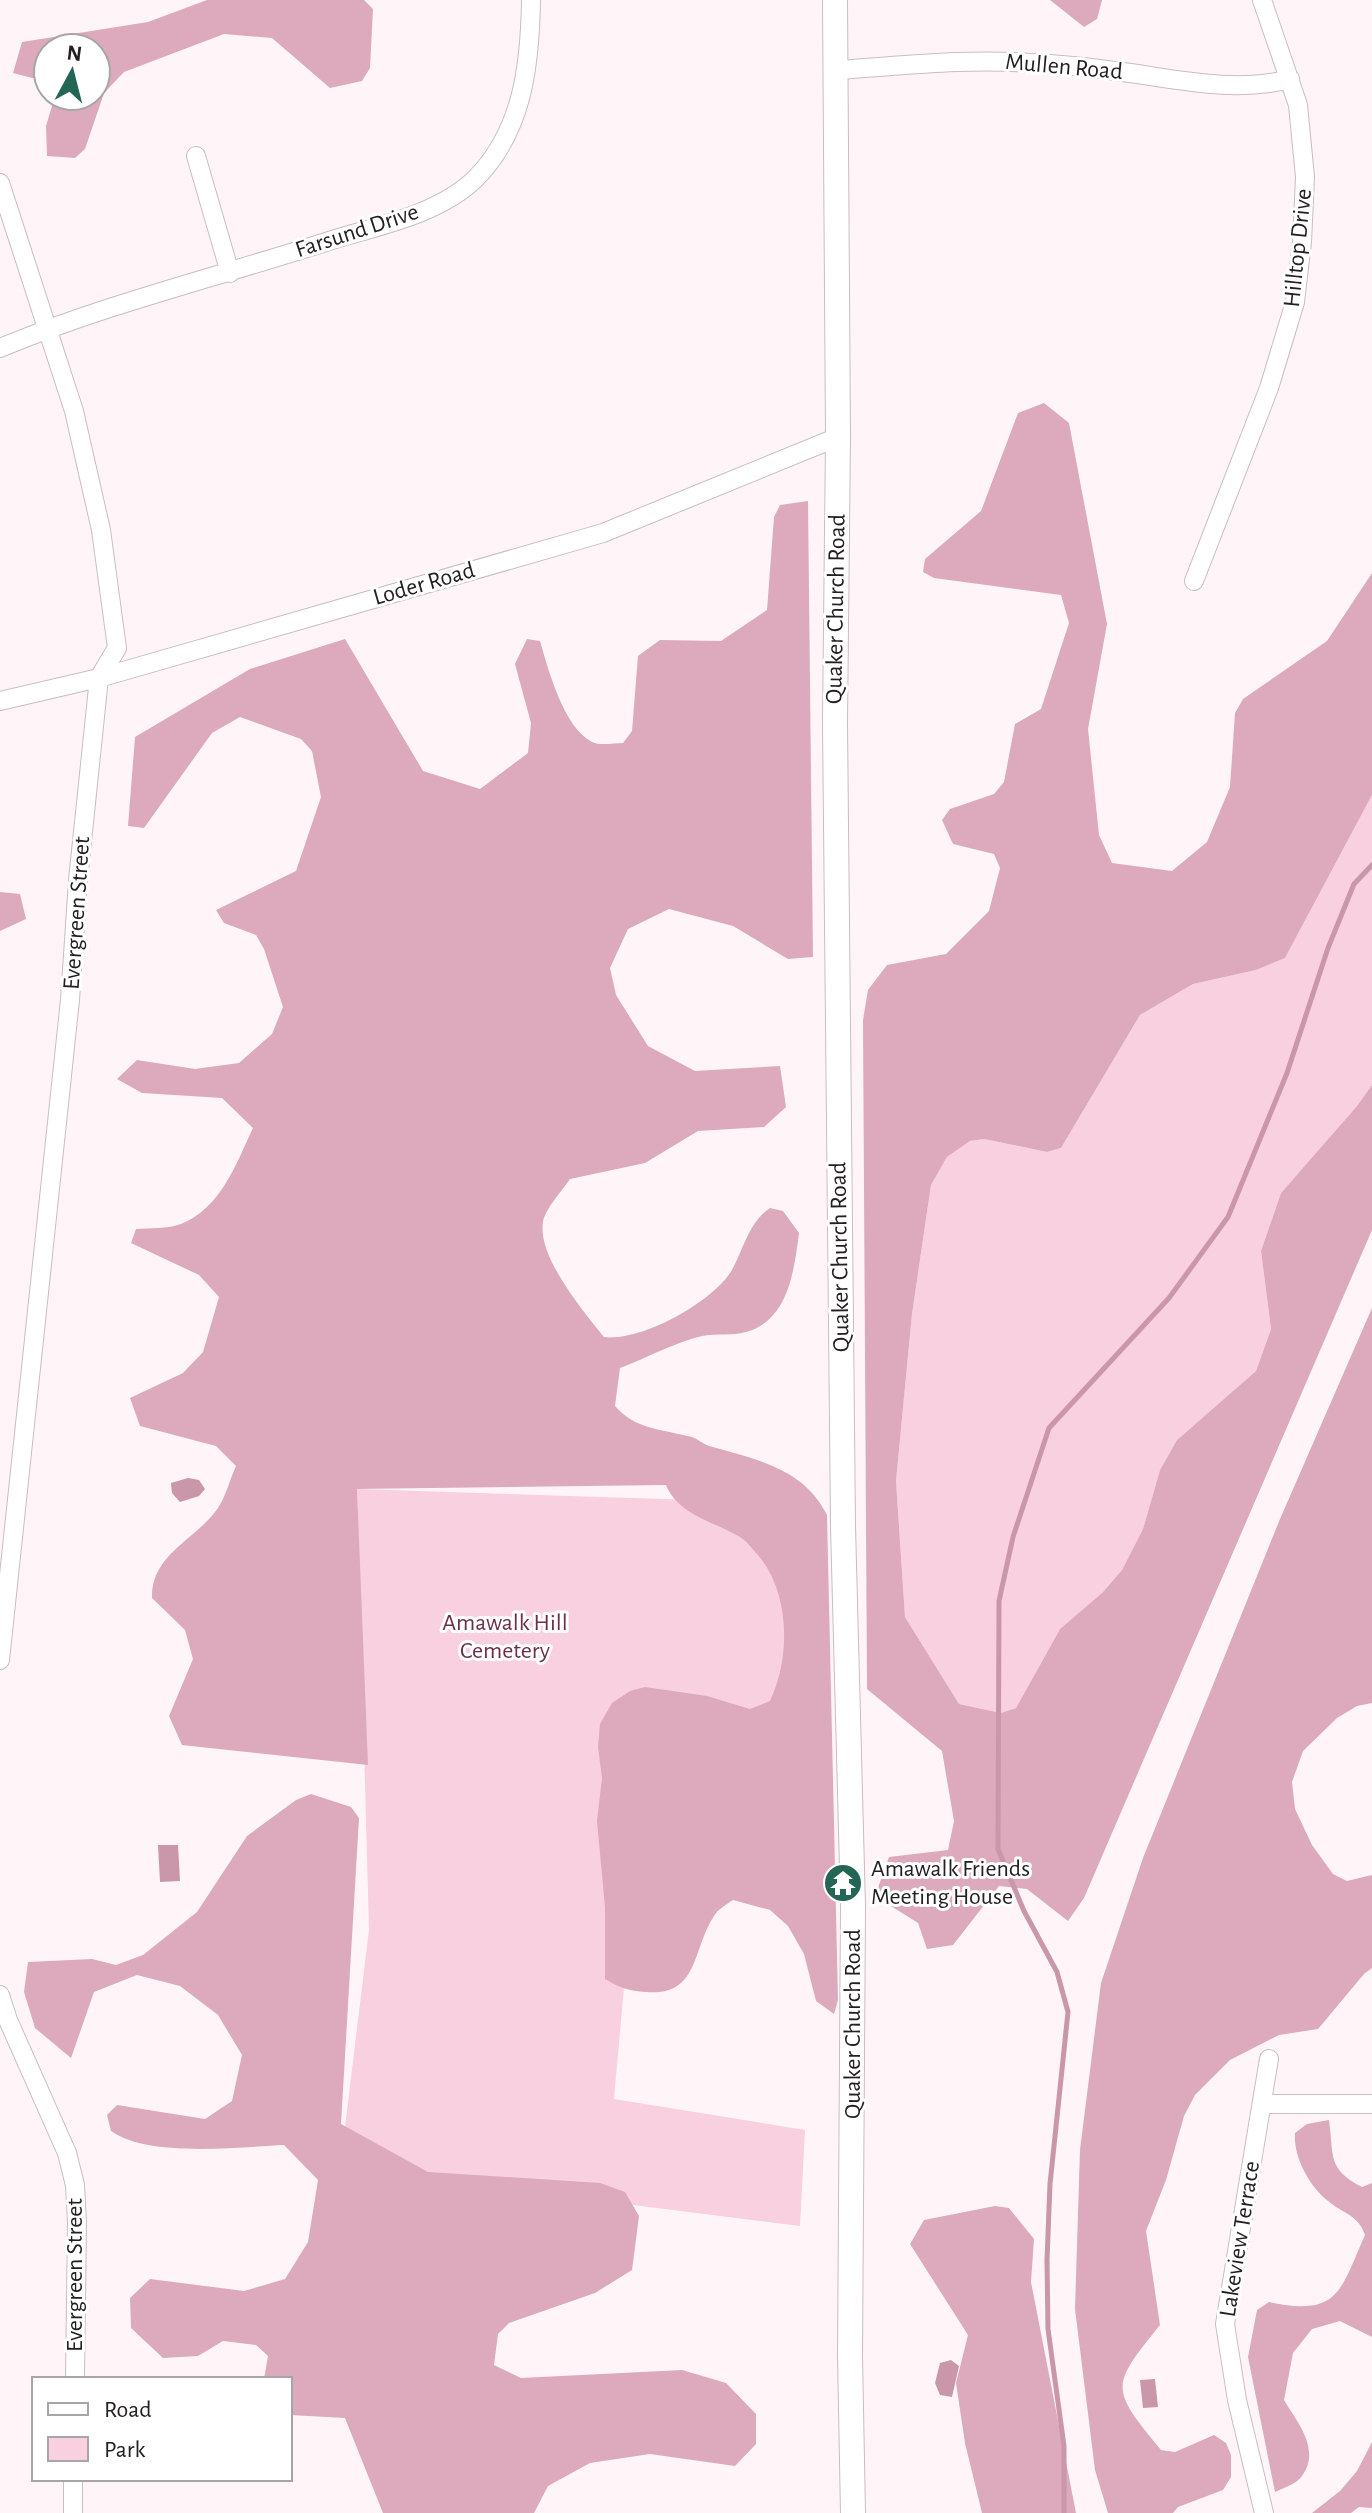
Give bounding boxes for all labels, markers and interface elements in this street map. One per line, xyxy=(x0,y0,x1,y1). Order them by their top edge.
north arrow xyxy=(32,32,112,112)
text: N xyxy=(65,41,83,65)
street label: Mullen Road xyxy=(1004,50,1124,84)
street label: Hilltop Drive xyxy=(1280,187,1316,309)
street label: Farsund Drive xyxy=(292,200,422,262)
street label: Quaker Church Road xyxy=(822,514,850,704)
street label: Loder Road xyxy=(371,558,477,610)
street label: Evergreen Street xyxy=(60,835,94,991)
street label: Quaker Church Road xyxy=(826,1162,854,1352)
park label: Amawalk Hill Cemetery xyxy=(442,1611,568,1663)
place label: Amawalk Friends Meeting House xyxy=(871,1857,1030,1909)
temple icon: Amawalk Friends Meeting House xyxy=(822,1862,864,1904)
street label: Quaker Church Road xyxy=(841,1929,865,2119)
street label: Lakeview Terrace xyxy=(1216,2159,1264,2319)
street label: Evergreen Street xyxy=(63,2198,87,2352)
legend xyxy=(32,2377,292,2481)
text: Road xyxy=(104,2398,152,2422)
text: Park xyxy=(104,2438,145,2462)

